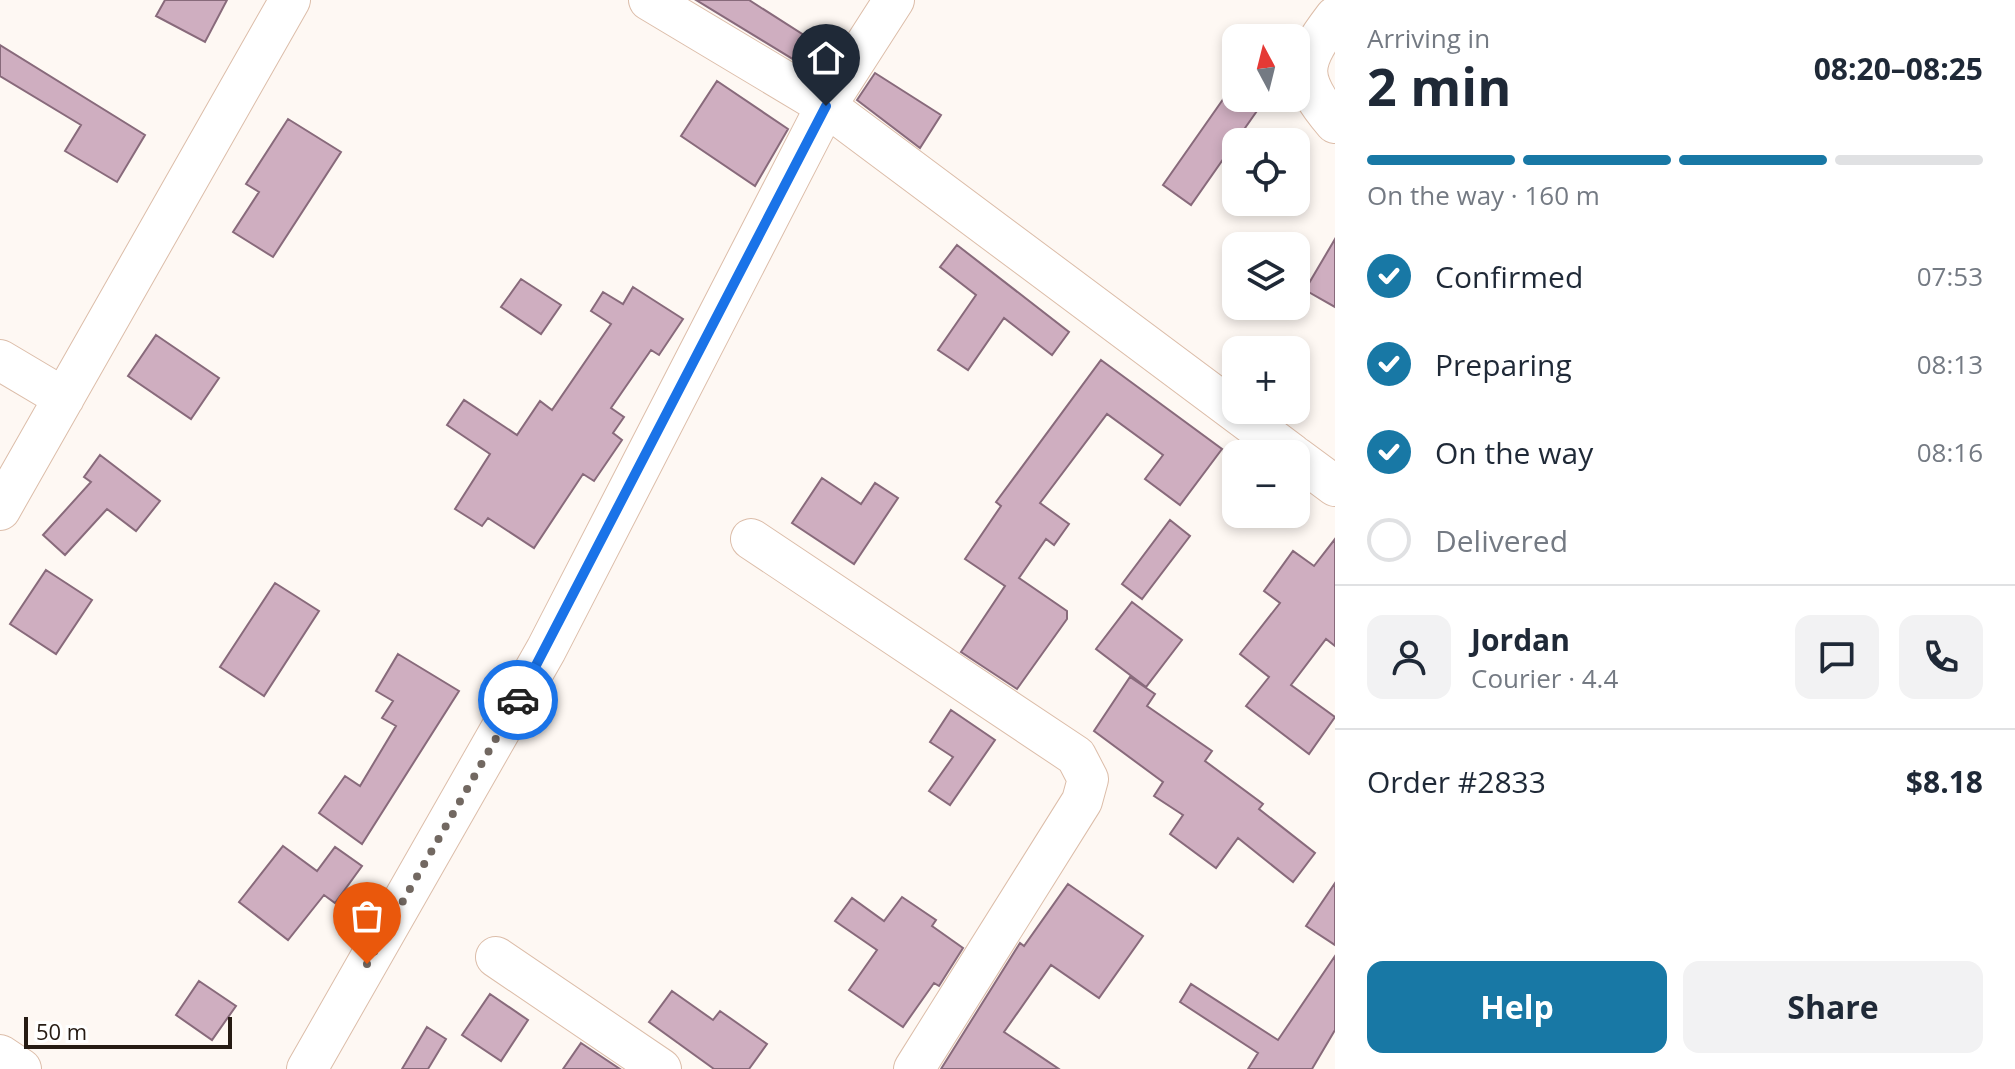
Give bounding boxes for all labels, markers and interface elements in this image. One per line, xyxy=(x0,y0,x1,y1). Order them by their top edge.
text: Arriving in xyxy=(1367,20,1490,56)
pin xyxy=(792,24,860,106)
north arrow xyxy=(1222,24,1310,112)
map controls xyxy=(1222,24,1310,528)
icon: home xyxy=(804,36,848,80)
text: 08:20–08:25 xyxy=(1814,48,1983,89)
text: 2 min xyxy=(1367,50,1511,121)
button: locate xyxy=(1222,128,1310,216)
text: On the way · 160 m xyxy=(1367,177,1600,213)
button: layers xyxy=(1222,232,1310,320)
icon: check xyxy=(1367,254,1411,298)
text: Confirmed xyxy=(1435,256,1583,297)
text: 07:53 xyxy=(1917,258,1983,294)
button: + xyxy=(1222,336,1310,424)
icon: check xyxy=(1367,342,1411,386)
text: Preparing xyxy=(1435,344,1572,385)
text: 08:13 xyxy=(1917,346,1983,382)
icon: check xyxy=(1367,430,1411,474)
text: On the way xyxy=(1435,432,1593,473)
text: 08:16 xyxy=(1917,434,1983,470)
button: − xyxy=(1222,440,1310,528)
text: Delivered xyxy=(1435,520,1568,561)
button: person xyxy=(1367,615,1451,699)
button: chat xyxy=(1795,615,1879,699)
button: phone xyxy=(1899,615,1983,699)
text: Jordan xyxy=(1471,619,1570,660)
courier xyxy=(478,660,558,740)
text: Courier · 4.4 xyxy=(1471,660,1618,696)
icon: car xyxy=(496,678,540,722)
text: Order #2833 xyxy=(1367,761,1546,802)
text: $8.18 xyxy=(1906,761,1983,802)
pin xyxy=(333,882,401,964)
icon: bag xyxy=(345,894,389,938)
button: Help xyxy=(1367,961,1667,1053)
button: Share xyxy=(1683,961,1983,1053)
scale bar xyxy=(24,1013,232,1049)
text: 50 m xyxy=(36,1016,87,1046)

